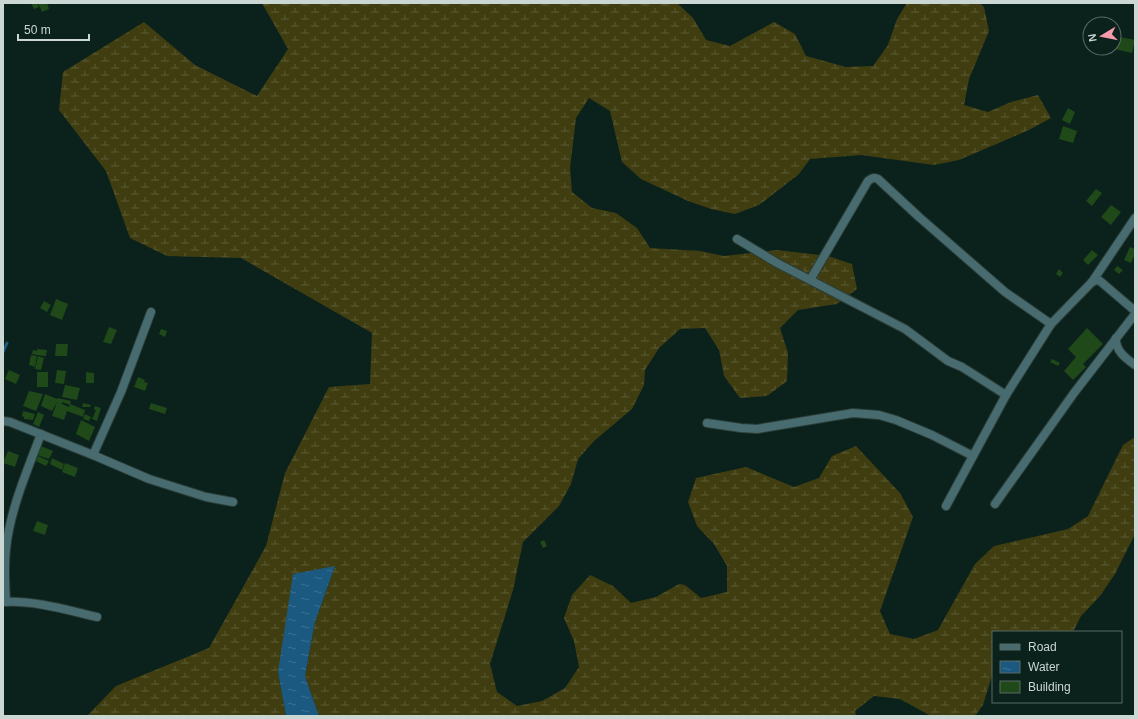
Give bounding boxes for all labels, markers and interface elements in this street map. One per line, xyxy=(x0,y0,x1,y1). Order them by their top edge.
scale bar xyxy=(18,16,89,42)
north arrow xyxy=(1082,16,1122,56)
text: 50 m xyxy=(24,23,51,37)
text: N xyxy=(1086,33,1099,43)
legend xyxy=(992,631,1122,703)
text: Road xyxy=(1028,640,1057,654)
text: Water xyxy=(1028,660,1060,674)
text: Building xyxy=(1028,680,1071,694)

